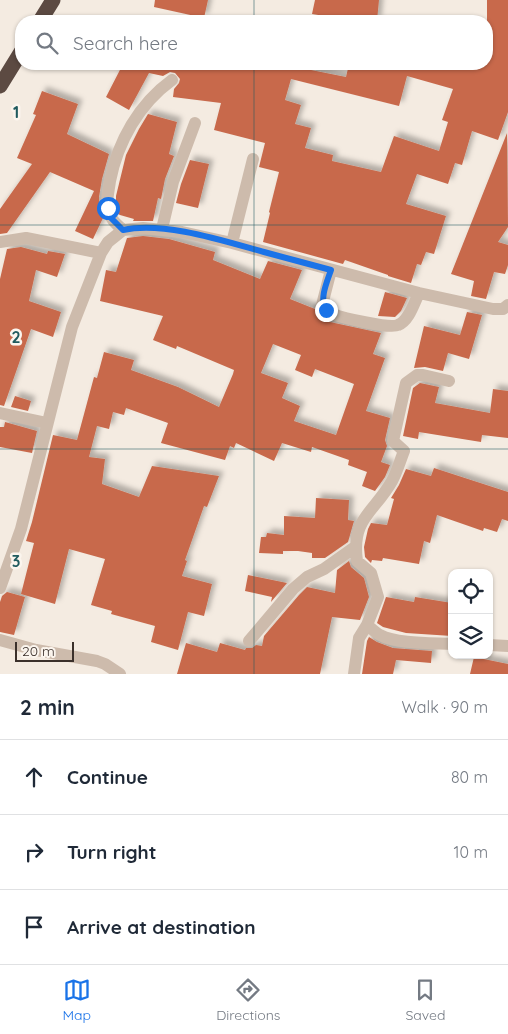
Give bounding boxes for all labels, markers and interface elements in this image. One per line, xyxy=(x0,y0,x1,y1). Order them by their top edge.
search box xyxy=(15,15,493,70)
icon: search xyxy=(33,29,61,57)
text: Search here xyxy=(73,31,178,55)
text: 1 xyxy=(13,102,19,122)
route start xyxy=(97,197,120,220)
route end xyxy=(315,299,338,322)
text: 2 xyxy=(11,327,21,347)
text: 3 xyxy=(12,551,20,571)
map controls xyxy=(448,569,493,659)
button: locate xyxy=(448,569,493,614)
button: layers xyxy=(448,614,493,659)
scale bar xyxy=(15,639,74,662)
text: 20 m xyxy=(22,642,55,660)
text: 2 min xyxy=(20,694,75,720)
text: Walk · 90 m xyxy=(401,697,488,717)
icon: ahead xyxy=(20,763,48,791)
text: Continue xyxy=(67,765,148,789)
text: 80 m xyxy=(451,767,488,787)
icon: right xyxy=(20,838,48,866)
text: Turn right xyxy=(67,840,156,864)
text: 10 m xyxy=(454,842,488,862)
icon: arrive xyxy=(20,913,48,941)
text: Arrive at destination xyxy=(67,915,256,939)
tab: Map xyxy=(63,976,91,1024)
tab: Directions xyxy=(216,976,280,1024)
tab: Saved xyxy=(405,976,445,1024)

